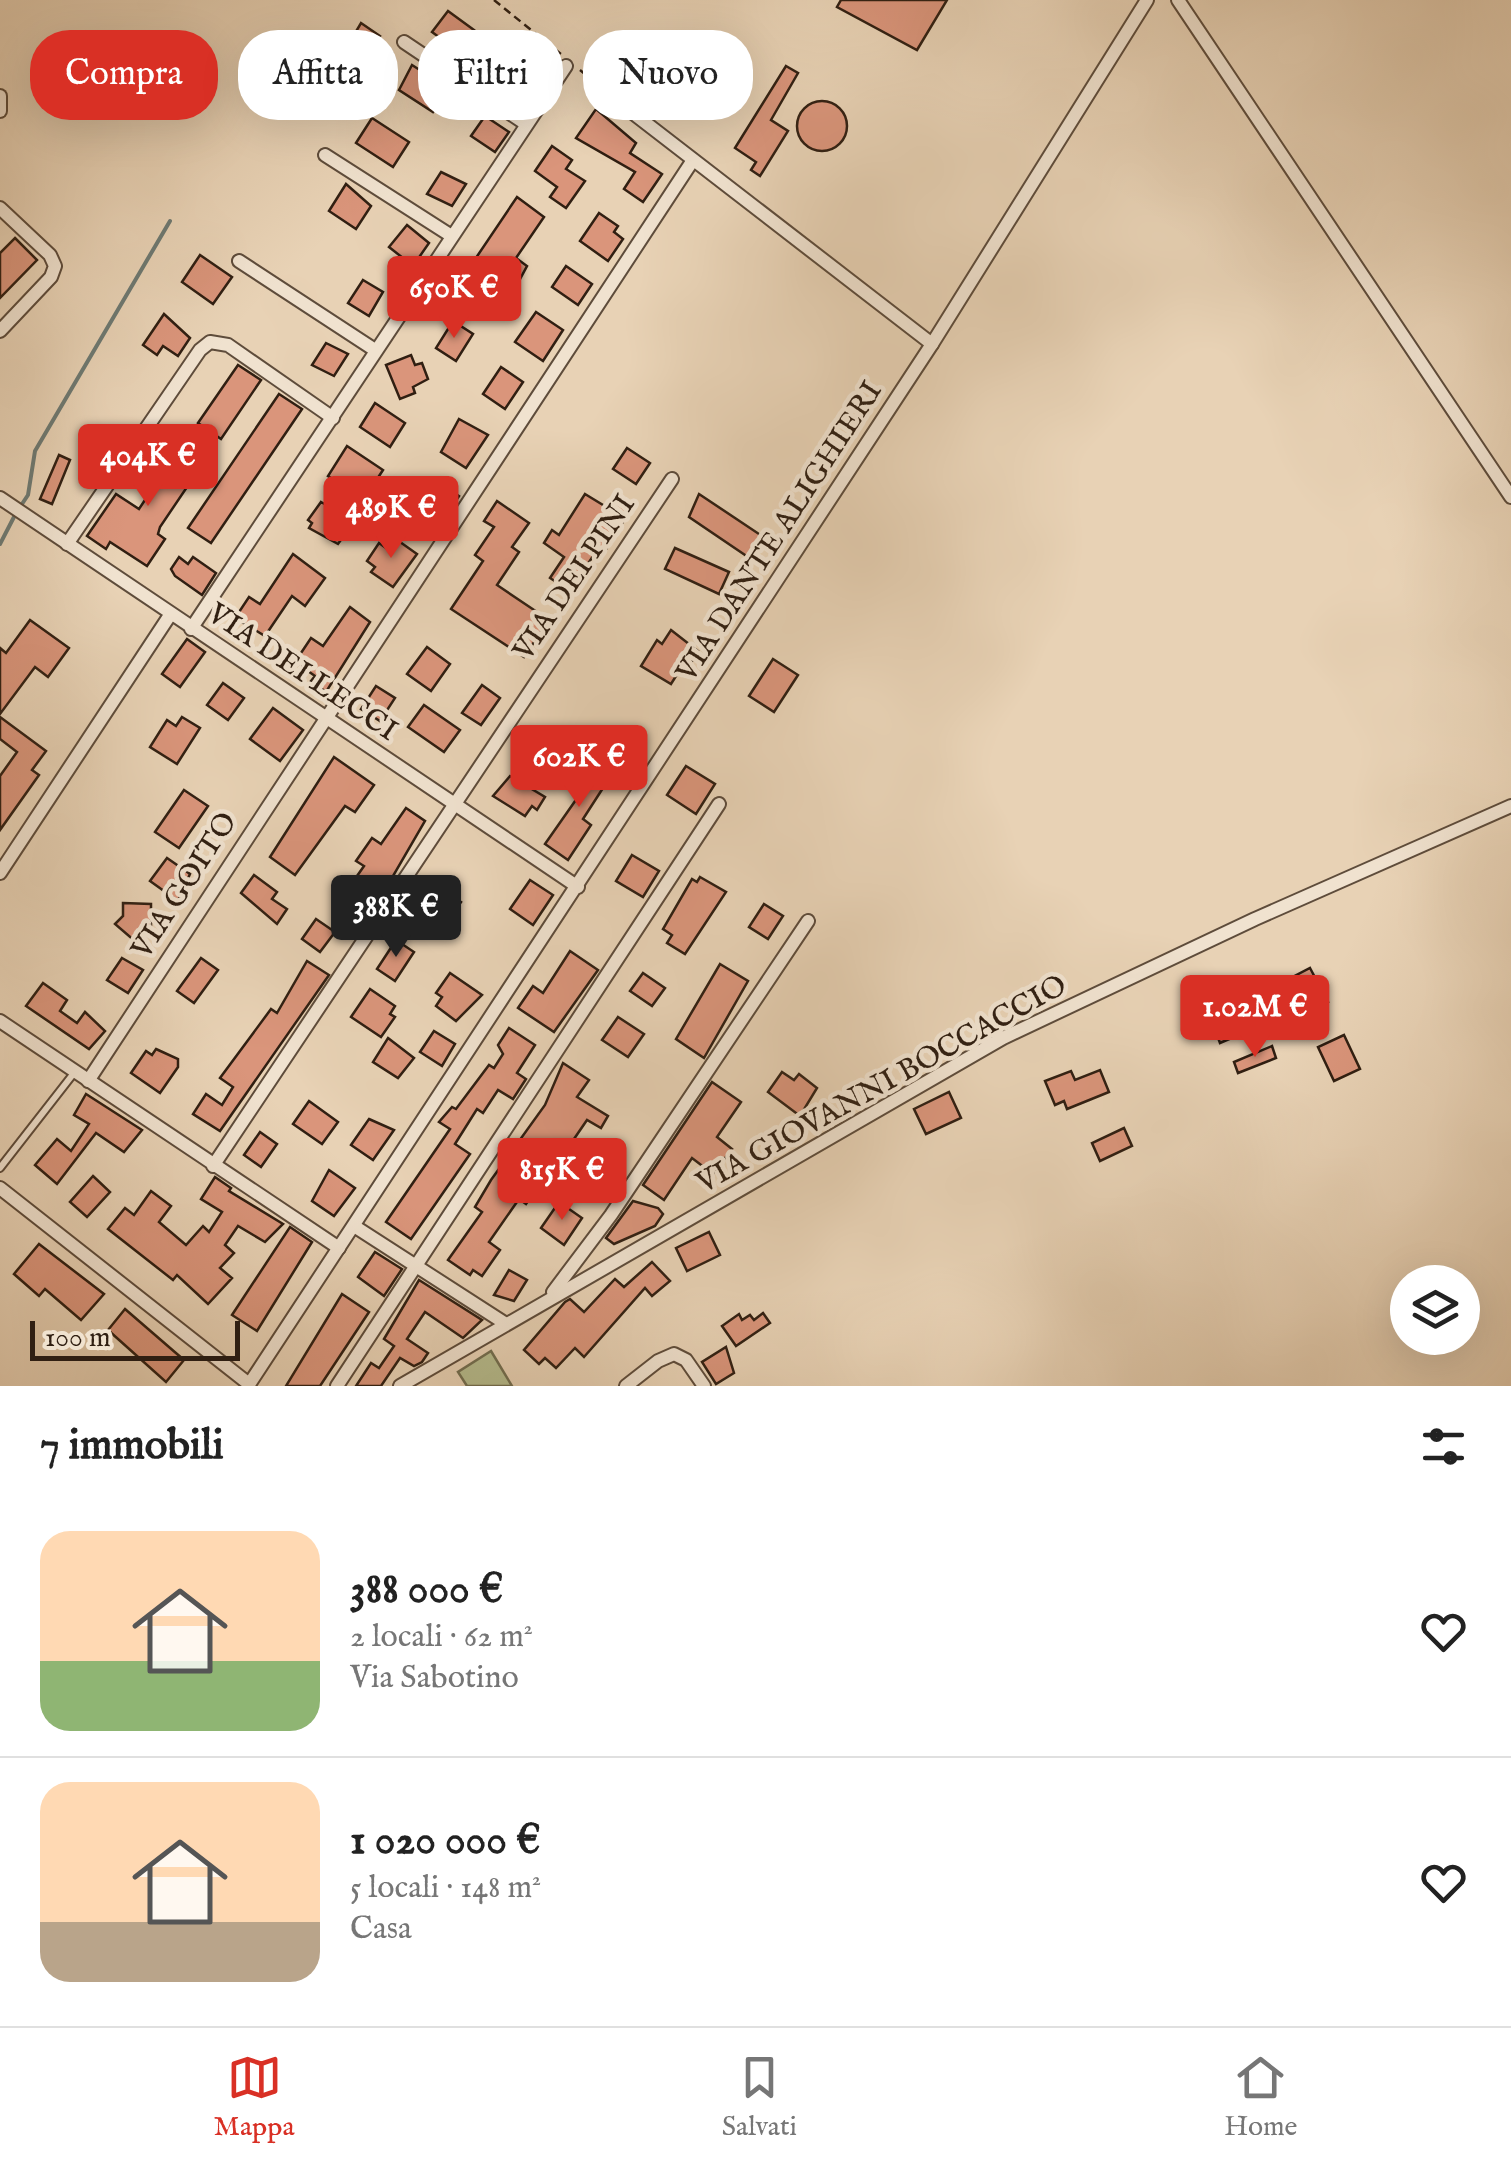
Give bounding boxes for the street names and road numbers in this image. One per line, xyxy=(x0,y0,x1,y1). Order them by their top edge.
street label: VIA DANTE ALIGHIERI xyxy=(668,374,892,690)
street label: VIA DEI PINI xyxy=(505,488,645,669)
street label: VIA DEI LECCI xyxy=(199,595,404,751)
street label: VIA GOITO xyxy=(123,805,247,967)
street label: VIA GIOVANNI BOCCACCIO xyxy=(689,967,1074,1203)

